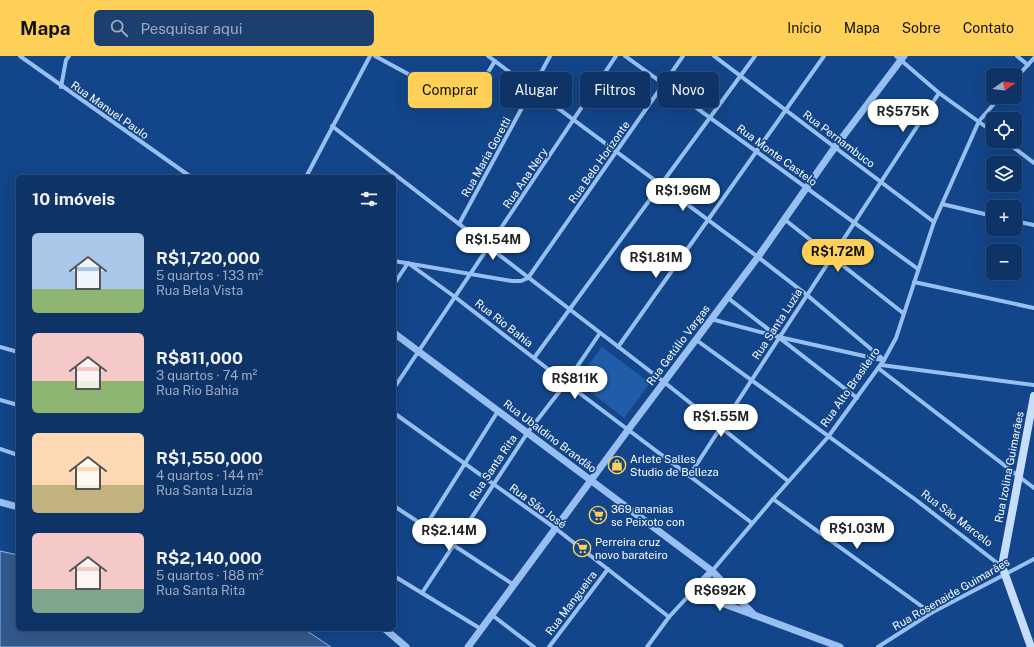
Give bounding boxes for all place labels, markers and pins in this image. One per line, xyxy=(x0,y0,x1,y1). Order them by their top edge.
pin: R$575K xyxy=(870,99,936,133)
pin: R$1.96M xyxy=(646,178,720,212)
pin: R$1.54M xyxy=(456,227,530,261)
pin: R$1.72M xyxy=(801,239,875,273)
pin: R$1.81M xyxy=(619,245,693,279)
pin: R$811K xyxy=(542,366,608,400)
pin: R$1.55M xyxy=(684,404,758,438)
place label: Arlete Salles Studio de Belleza xyxy=(630,453,719,478)
shop icon: Arlete Salles Studio de Belleza xyxy=(607,455,627,475)
place label: 369 ananias se Peixoto con xyxy=(611,503,685,528)
supermarket icon: 369 ananias se Peixoto con xyxy=(588,505,608,525)
pin: R$1.03M xyxy=(820,516,894,550)
pin: R$2.14M xyxy=(412,518,486,552)
place label: Perreira cruz novo barateiro xyxy=(595,536,668,561)
supermarket icon: Perreira cruz novo barateiro xyxy=(572,538,592,558)
pin: R$692K xyxy=(687,578,753,612)

